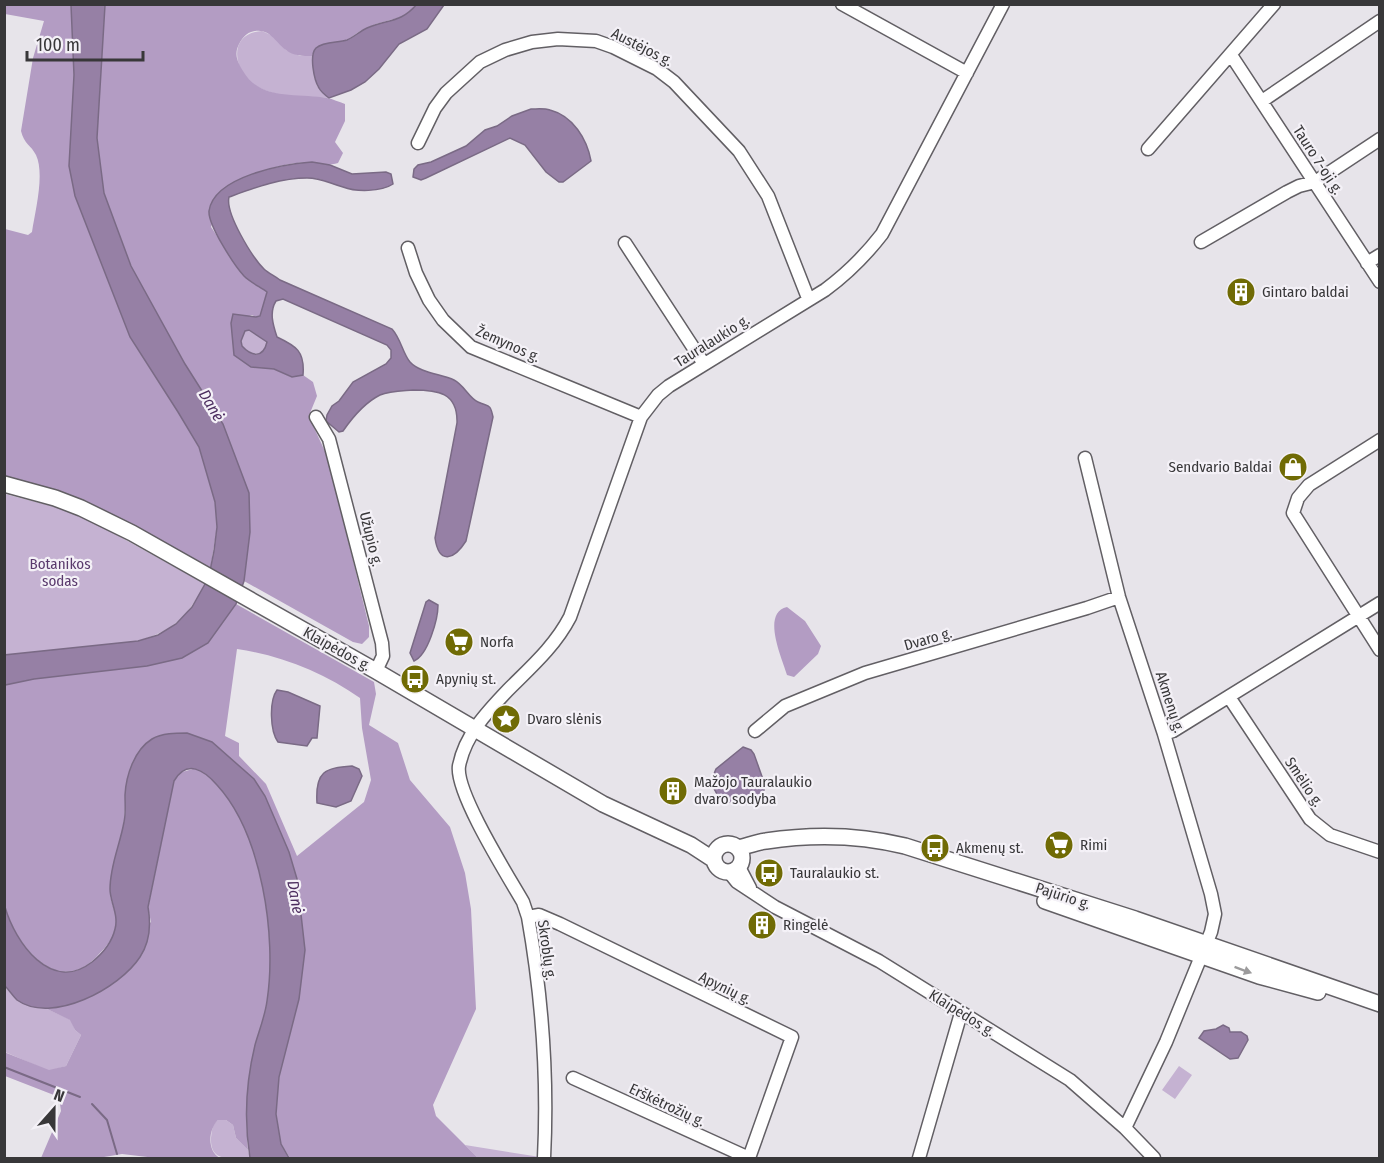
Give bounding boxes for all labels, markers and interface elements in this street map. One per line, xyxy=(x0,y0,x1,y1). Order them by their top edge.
scale bar xyxy=(27,24,142,62)
street label: Austėjos g. xyxy=(608,24,676,70)
text: 100 m xyxy=(36,34,80,56)
street label: Tauro 7-oji g. xyxy=(1289,122,1347,198)
building icon: Gintaro baldai xyxy=(1225,276,1257,308)
place label: Gintaro baldai xyxy=(1262,283,1349,301)
street label: Tauralaukio g. xyxy=(671,311,753,371)
street label: Žemynos g. xyxy=(473,322,543,366)
water label: Danė xyxy=(195,386,229,425)
shop icon: Sendvario Baldai xyxy=(1277,451,1309,483)
place label: Sendvario Baldai xyxy=(1168,458,1272,476)
street label: Užupio g. xyxy=(356,510,386,568)
park label: Botanikos sodas xyxy=(29,555,91,590)
street label: Klaipėdos g. xyxy=(300,623,374,675)
street label: Dvaro g. xyxy=(902,624,954,654)
supermarket icon: Norfa xyxy=(443,626,475,658)
place label: Norfa xyxy=(480,633,514,651)
bus stop icon: Apynių st. xyxy=(399,663,431,695)
street label: Akmenų g. xyxy=(1152,669,1188,735)
place label: Apynių st. xyxy=(436,670,496,688)
place icon: Dvaro slėnis xyxy=(490,703,522,735)
place label: Dvaro slėnis xyxy=(527,710,602,728)
street label: Smėlio g. xyxy=(1281,754,1327,810)
place label: Mažojo Tauralaukio dvaro sodyba xyxy=(694,773,812,808)
building icon: Mažojo Tauralaukio dvaro sodyba xyxy=(657,775,689,807)
supermarket icon: Rimi xyxy=(1043,829,1075,861)
bus stop icon: Akmenų st. xyxy=(919,832,951,864)
place label: Rimi xyxy=(1080,836,1107,854)
place label: Akmenų st. xyxy=(956,839,1024,857)
bus stop icon: Tauralaukio st. xyxy=(753,857,785,889)
place label: Tauralaukio st. xyxy=(790,864,879,882)
water label: Danė xyxy=(283,879,308,916)
street label: Pajūrio g. xyxy=(1033,879,1093,913)
building icon: Ringelė xyxy=(746,909,778,941)
place label: Ringelė xyxy=(783,916,828,934)
street label: Skroblų g. xyxy=(534,919,560,981)
one-way arrow xyxy=(1234,966,1252,975)
street label: Apynių g. xyxy=(696,968,754,1008)
street label: Klaipėdos g. xyxy=(926,986,998,1040)
north arrow xyxy=(24,1079,84,1139)
street label: Erškėtrožių g. xyxy=(626,1080,708,1130)
text: N xyxy=(51,1085,67,1106)

